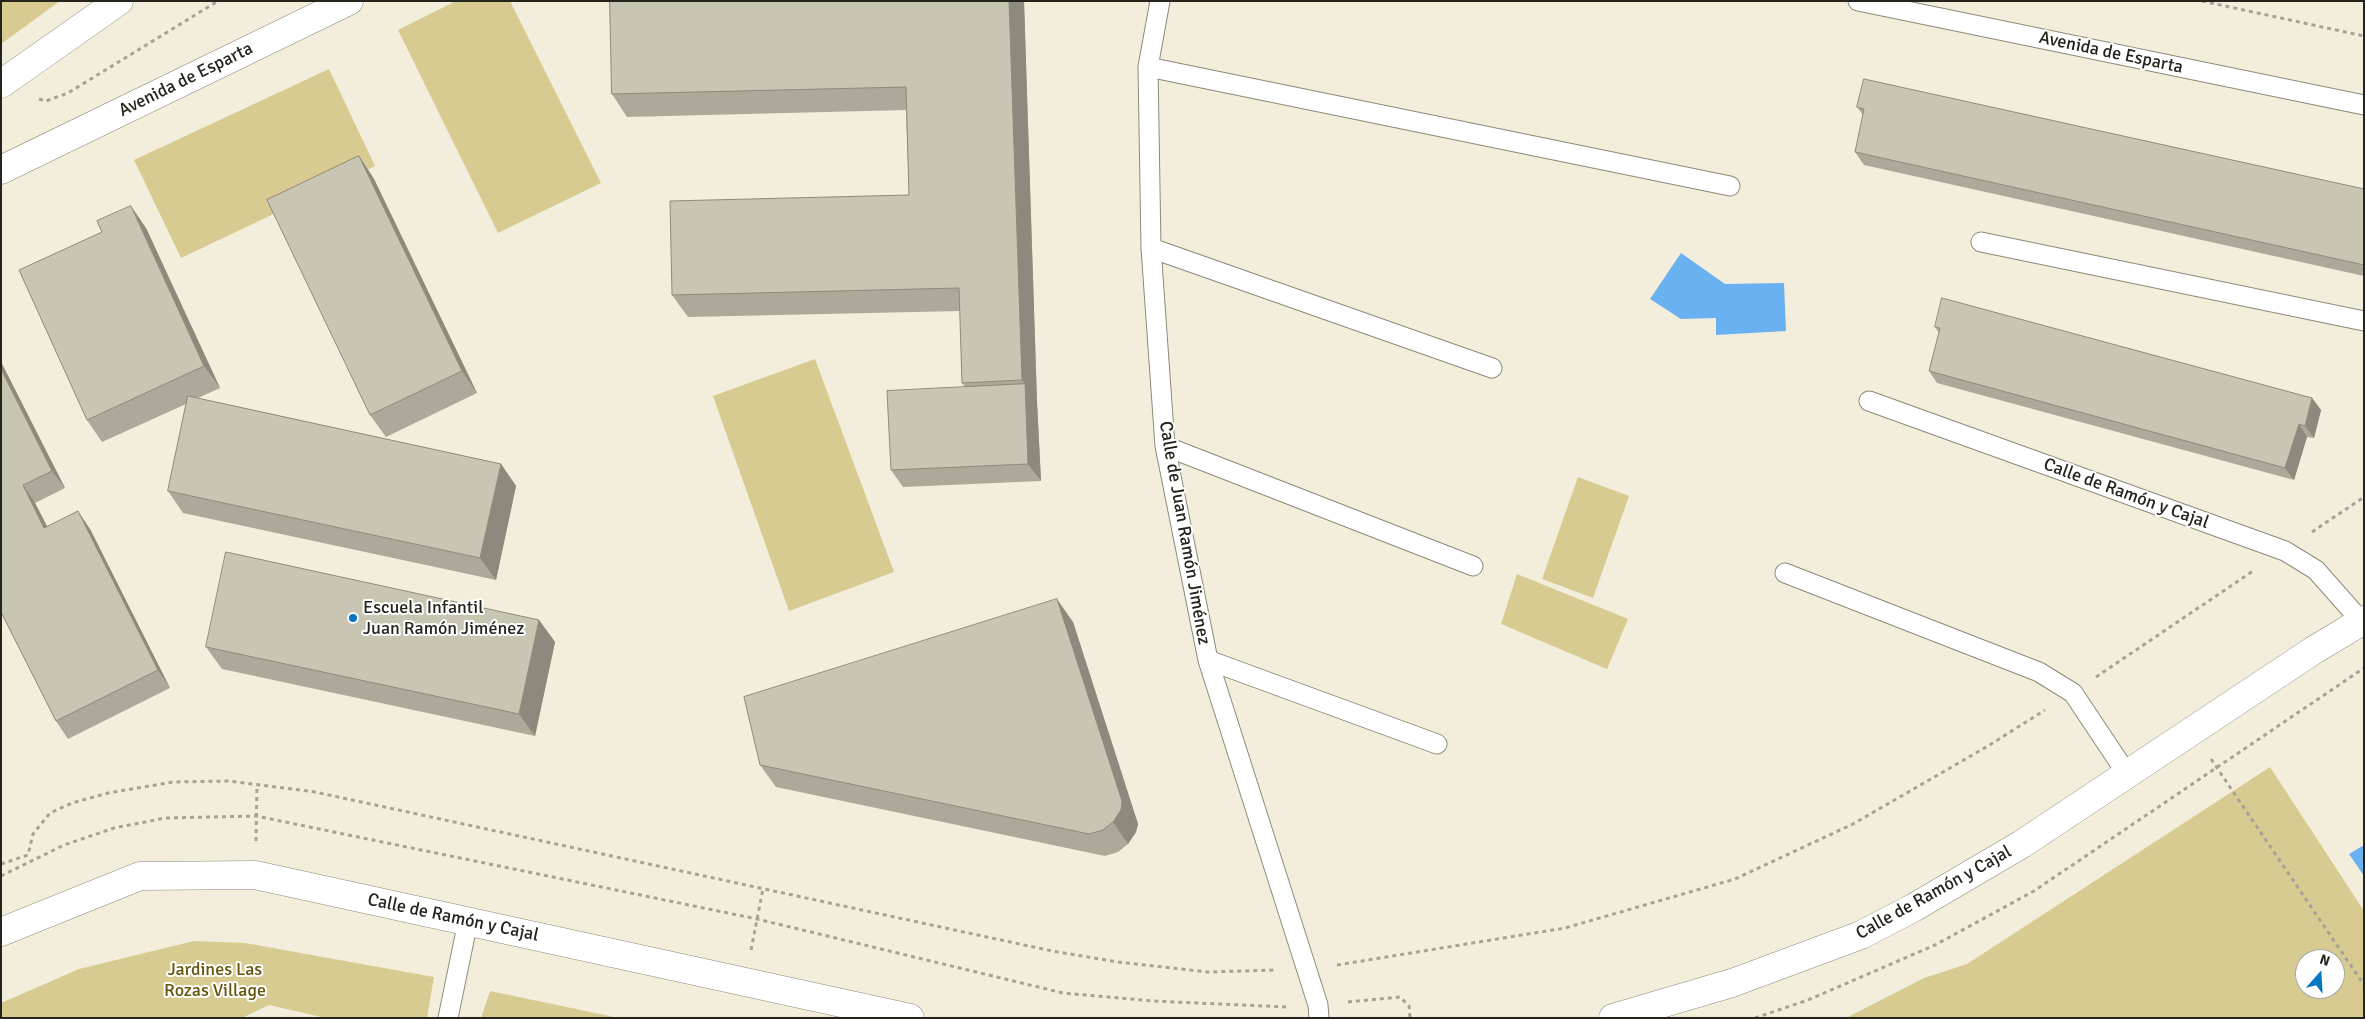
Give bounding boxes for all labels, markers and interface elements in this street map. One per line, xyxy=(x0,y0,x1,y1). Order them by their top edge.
street label: Avenida de Esparta xyxy=(2037,27,2185,79)
street label: Avenida de Esparta xyxy=(115,38,257,122)
street label: Calle de Juan Ramón Jiménez xyxy=(1154,419,1214,647)
street label: Calle de Ramón y Cajal xyxy=(2040,454,2212,534)
place label: Escuela Infantil Juan Ramón Jiménez xyxy=(363,597,524,640)
marker: Escuela Infantil Juan Ramón Jiménez xyxy=(347,612,359,624)
street label: Calle de Ramón y Cajal xyxy=(1852,841,2016,945)
street label: Calle de Ramón y Cajal xyxy=(365,889,541,947)
north arrow xyxy=(2295,949,2345,999)
text: N xyxy=(2317,951,2332,970)
park label: Jardines Las Rozas Village xyxy=(164,959,266,1002)

